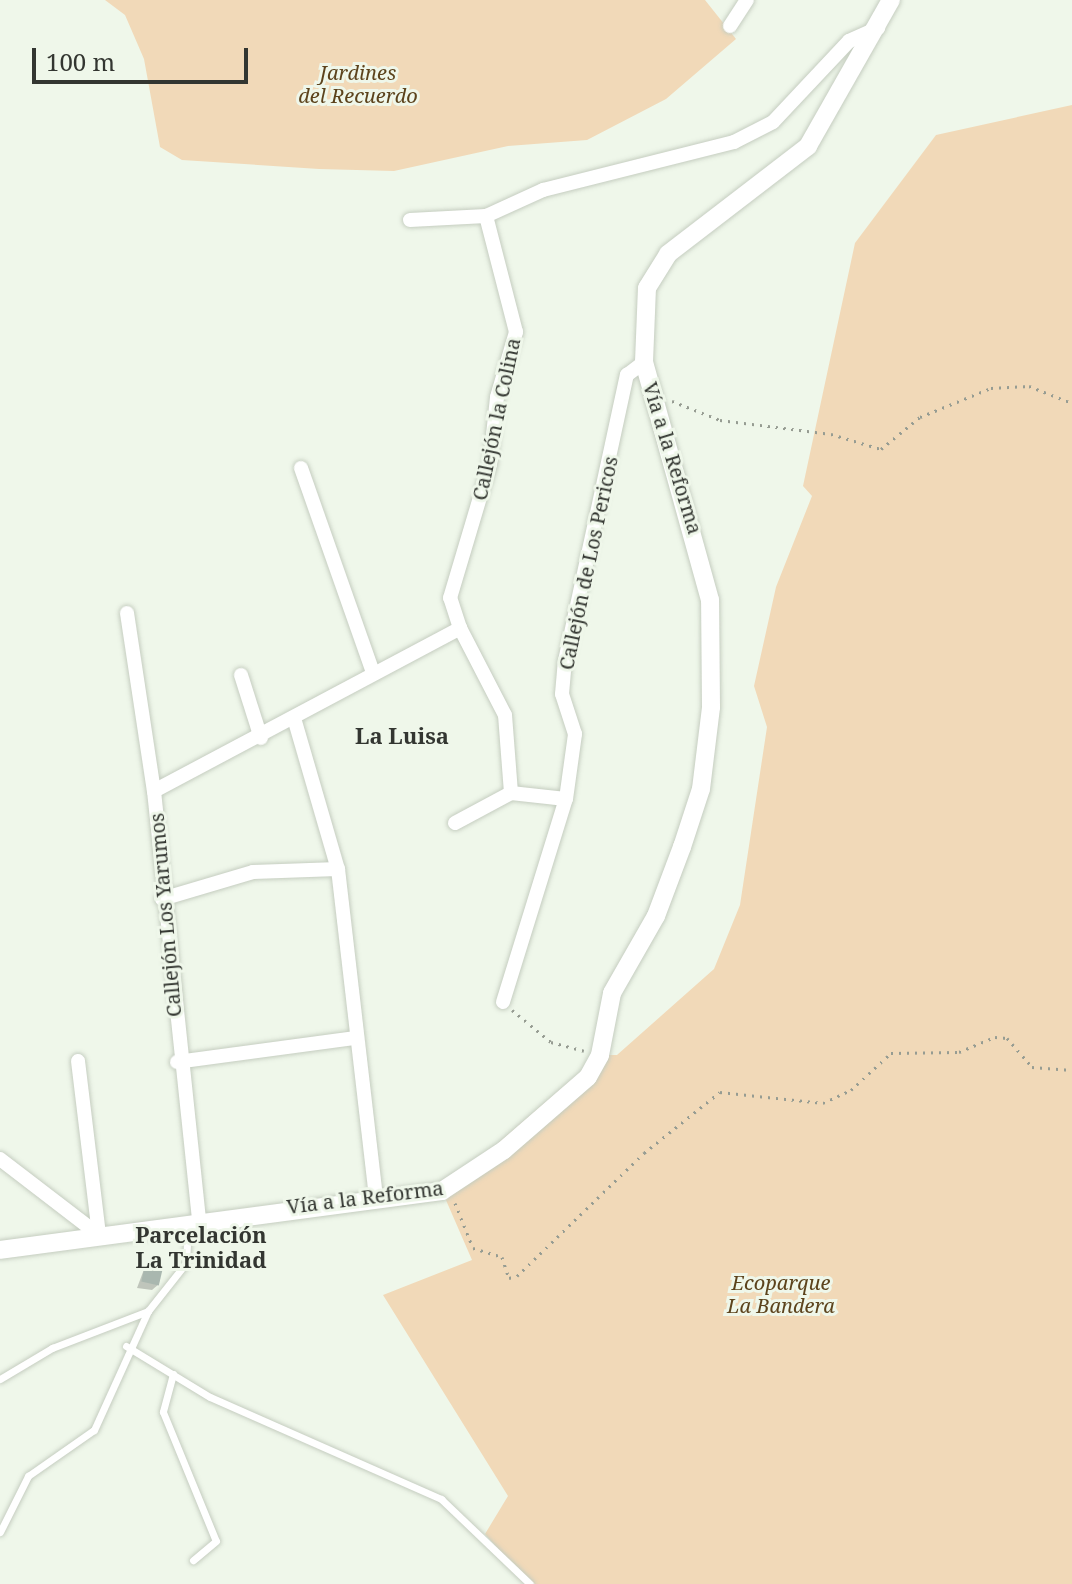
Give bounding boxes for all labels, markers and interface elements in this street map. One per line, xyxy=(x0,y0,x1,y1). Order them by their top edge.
scale bar xyxy=(36,32,252,82)
text: 100 m xyxy=(46,45,115,78)
park label: Jardines del Recuerdo xyxy=(298,61,418,108)
street label: Callejón la Colina xyxy=(467,336,525,502)
street label: Vía a la Reforma xyxy=(638,379,708,537)
street label: Callejón de Los Pericos xyxy=(554,454,622,672)
district label: La Luisa xyxy=(355,723,449,749)
street label: Callejón Los Yarumos xyxy=(144,812,186,1018)
street label: Vía a la Reforma xyxy=(285,1175,445,1219)
district label: Parcelación La Trinidad xyxy=(135,1221,267,1272)
park label: Ecoparque La Bandera xyxy=(727,1271,835,1318)

